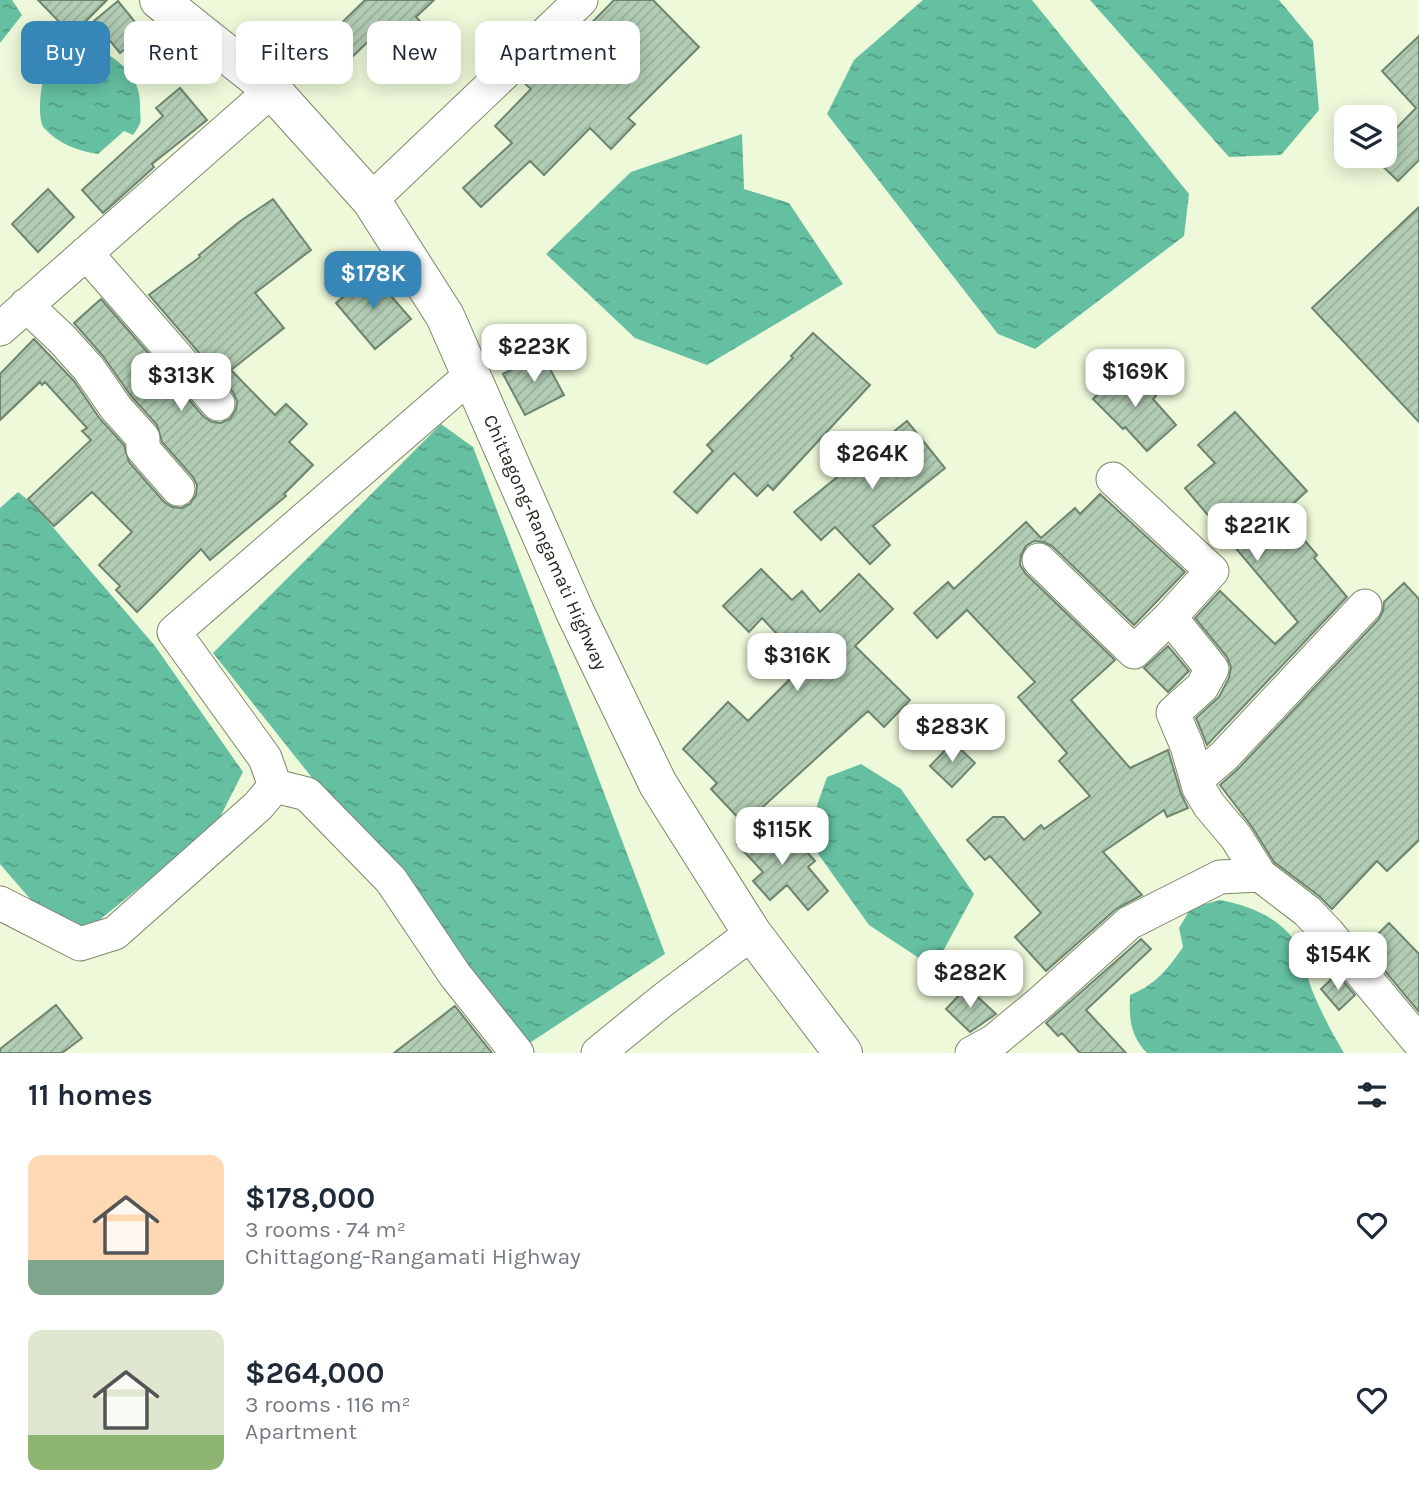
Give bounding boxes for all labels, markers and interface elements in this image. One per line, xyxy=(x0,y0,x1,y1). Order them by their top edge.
chip: Buy xyxy=(21,21,110,84)
chip: Rent xyxy=(124,21,222,84)
chip: Filters xyxy=(236,21,353,84)
chip: New xyxy=(367,21,461,84)
chip: Apartment xyxy=(475,21,640,84)
map controls xyxy=(1334,105,1397,168)
button: layers xyxy=(1334,105,1397,168)
pin: $178K xyxy=(324,252,422,311)
text: $178K xyxy=(340,260,406,287)
pin: $223K xyxy=(485,324,583,384)
text: $223K xyxy=(497,333,571,360)
pin: $169K xyxy=(1086,350,1184,409)
pin: $313K xyxy=(132,354,230,413)
text: $169K xyxy=(1101,358,1169,385)
text: $313K xyxy=(147,362,215,389)
street label: Chittagong-Rangamati Highway xyxy=(479,411,612,674)
pin: $264K xyxy=(823,432,921,491)
text: $264K xyxy=(836,440,908,467)
pin: $221K xyxy=(1208,504,1306,563)
text: $221K xyxy=(1224,512,1290,539)
pin: $316K xyxy=(748,634,846,693)
text: $316K xyxy=(763,642,831,669)
pin: $283K xyxy=(903,704,1001,764)
text: $283K xyxy=(915,713,989,740)
pin: $115K xyxy=(733,808,831,867)
text: $115K xyxy=(752,816,812,843)
pin: $154K xyxy=(1289,932,1387,992)
text: $154K xyxy=(1305,941,1371,968)
pin: $282K xyxy=(921,950,1019,1010)
text: $282K xyxy=(933,959,1007,986)
icon: filters xyxy=(1353,1076,1391,1114)
text: 11 homes xyxy=(28,1077,153,1113)
text: $178,000 xyxy=(245,1180,375,1216)
icon: home xyxy=(84,1183,168,1267)
icon: heart xyxy=(1353,1206,1391,1244)
text: 3 rooms · 74 m² xyxy=(245,1216,406,1243)
text: Chittagong-Rangamati Highway xyxy=(245,1243,581,1270)
text: $264,000 xyxy=(245,1355,384,1391)
icon: home xyxy=(84,1358,168,1442)
icon: heart xyxy=(1353,1381,1391,1419)
text: 3 rooms · 116 m² xyxy=(245,1391,411,1418)
text: Apartment xyxy=(245,1418,357,1445)

